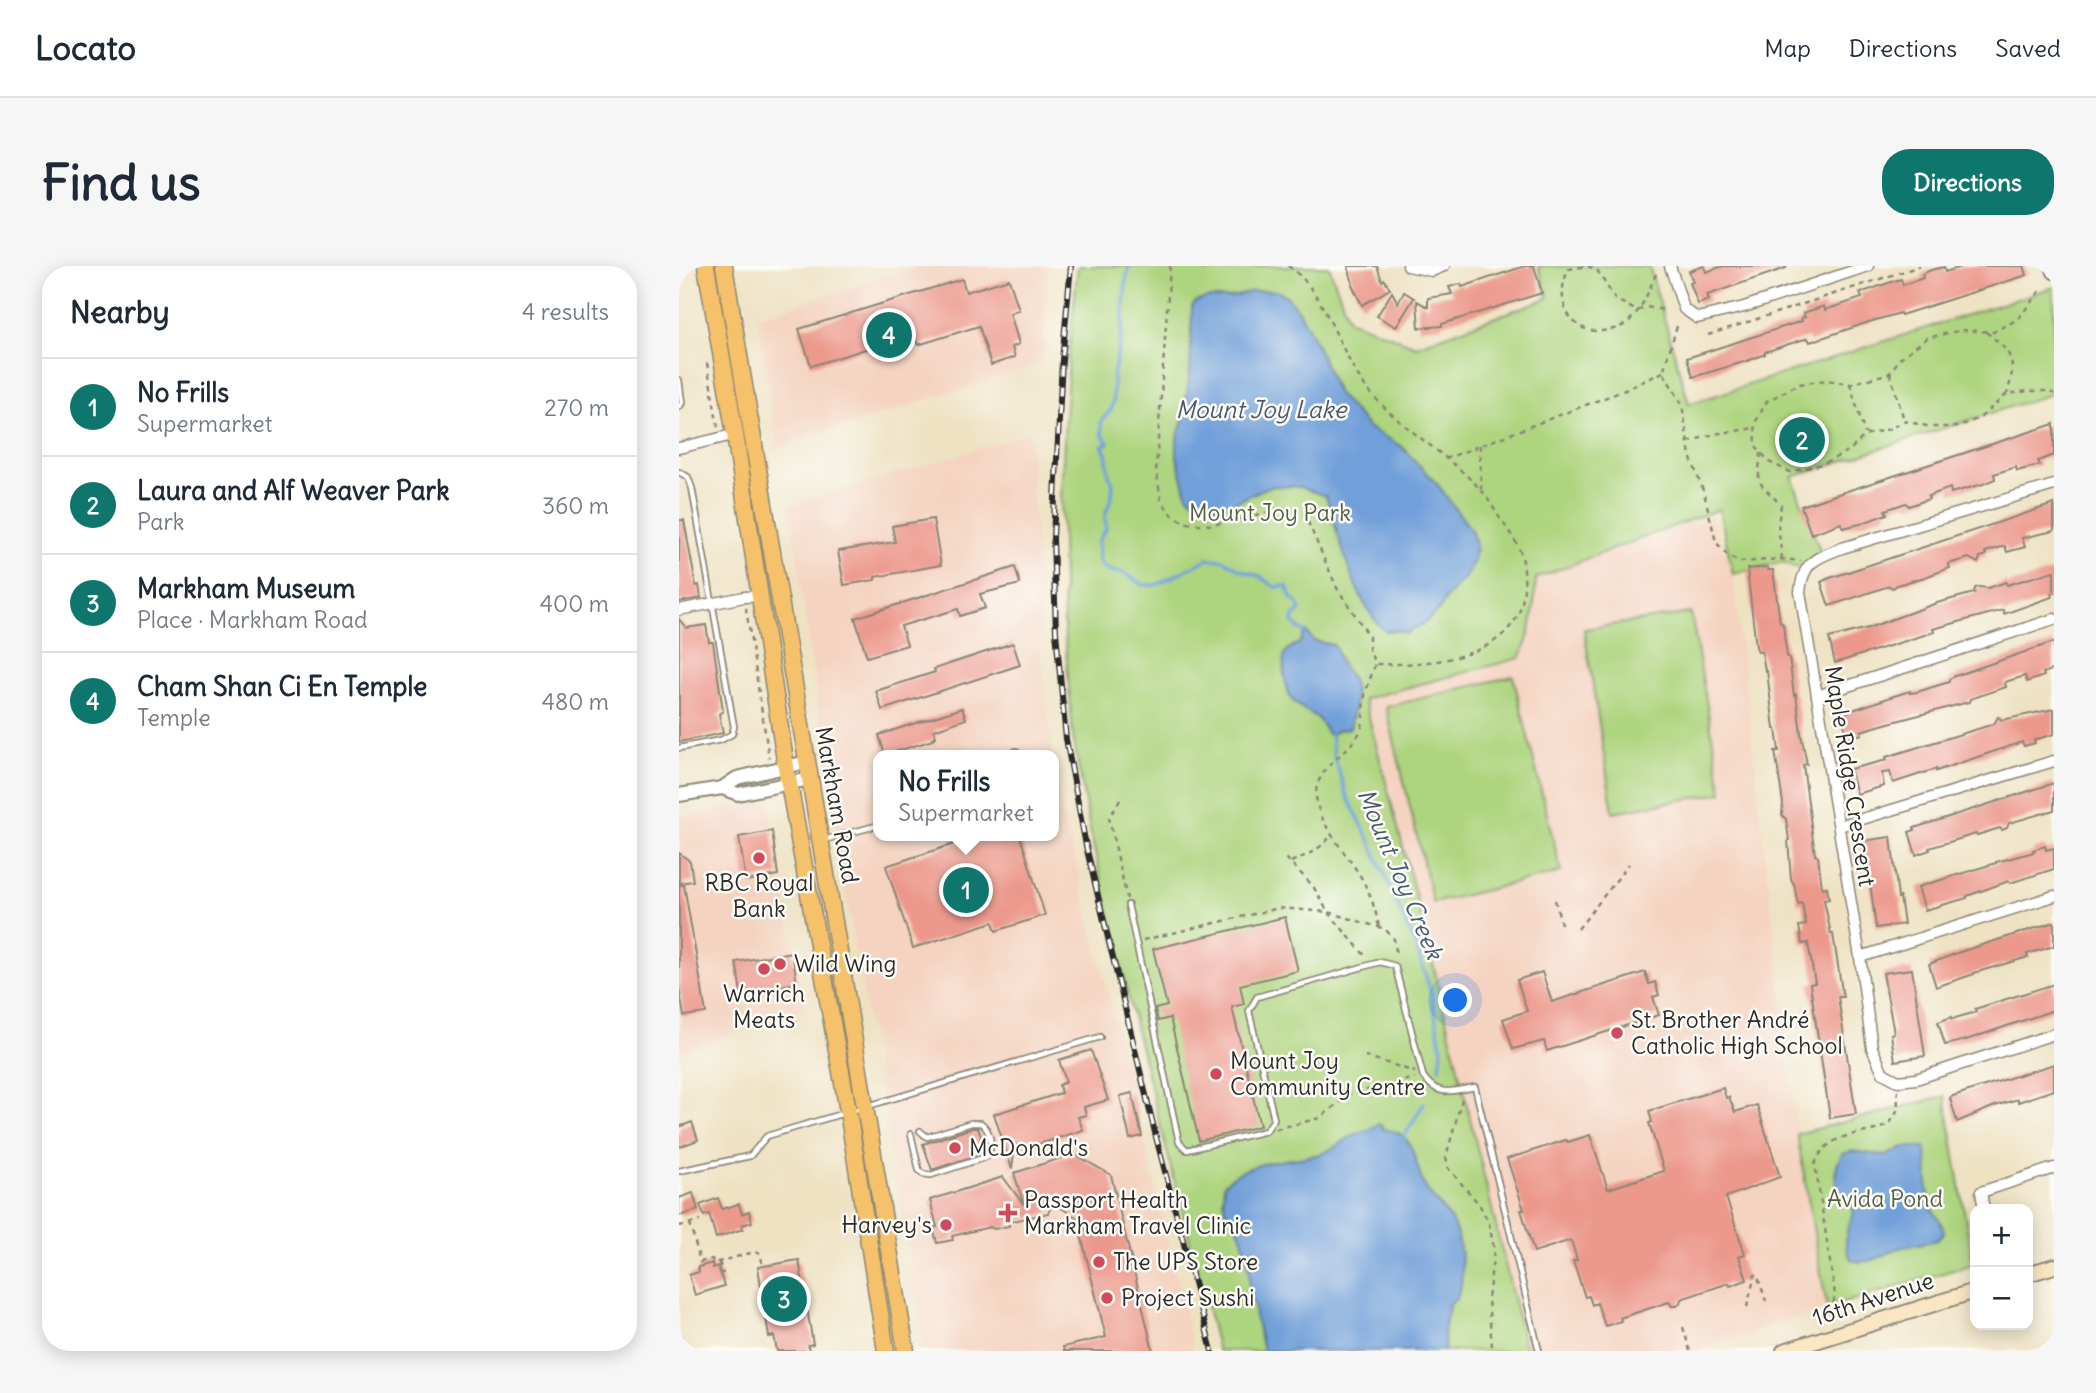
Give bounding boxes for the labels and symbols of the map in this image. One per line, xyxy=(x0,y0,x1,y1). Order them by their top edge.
pin: 4 xyxy=(866,309,912,361)
water label: Mount Joy Lake xyxy=(1176,394,1348,424)
pin: 2 xyxy=(1779,414,1825,466)
park label: Mount Joy Park xyxy=(1189,498,1351,527)
street label: Maple Ridge Crescent xyxy=(1819,664,1882,888)
street label: Markham Road xyxy=(809,724,866,886)
water label: Mount Joy Creek xyxy=(1352,784,1451,965)
marker: RBC Royal Bank xyxy=(751,850,767,866)
pin: 1 xyxy=(943,864,989,916)
place label: RBC Royal Bank xyxy=(704,868,814,923)
place label: Wild Wing xyxy=(794,949,896,978)
marker: Wild Wing xyxy=(772,956,788,972)
marker: Warrich Meats xyxy=(756,961,772,977)
place label: Warrich Meats xyxy=(723,979,805,1034)
your location xyxy=(1438,983,1472,1017)
place label: St. Brother André Catholic High School xyxy=(1631,1005,1843,1060)
marker: St. Brother André Catholic High School xyxy=(1609,1025,1625,1041)
place label: Mount Joy Community Centre xyxy=(1230,1046,1425,1101)
marker: Mount Joy Community Centre xyxy=(1208,1066,1224,1082)
place label: McDonald's xyxy=(969,1133,1088,1162)
marker: McDonald's xyxy=(947,1140,963,1156)
park label: Avida Pond xyxy=(1827,1184,1943,1213)
place label: Passport Health Markham Travel Clinic xyxy=(1024,1185,1251,1240)
marker: Passport Health Markham Travel Clinic xyxy=(998,1203,1018,1223)
place label: Harvey's xyxy=(842,1210,932,1239)
marker: Harvey's xyxy=(938,1217,954,1233)
place label: The UPS Store xyxy=(1113,1247,1258,1276)
marker: The UPS Store xyxy=(1091,1254,1107,1270)
street label: 16th Avenue xyxy=(1808,1265,1937,1332)
pin: 3 xyxy=(761,1273,807,1325)
place label: Project Sushi xyxy=(1121,1283,1255,1312)
marker: Project Sushi xyxy=(1099,1290,1115,1306)

